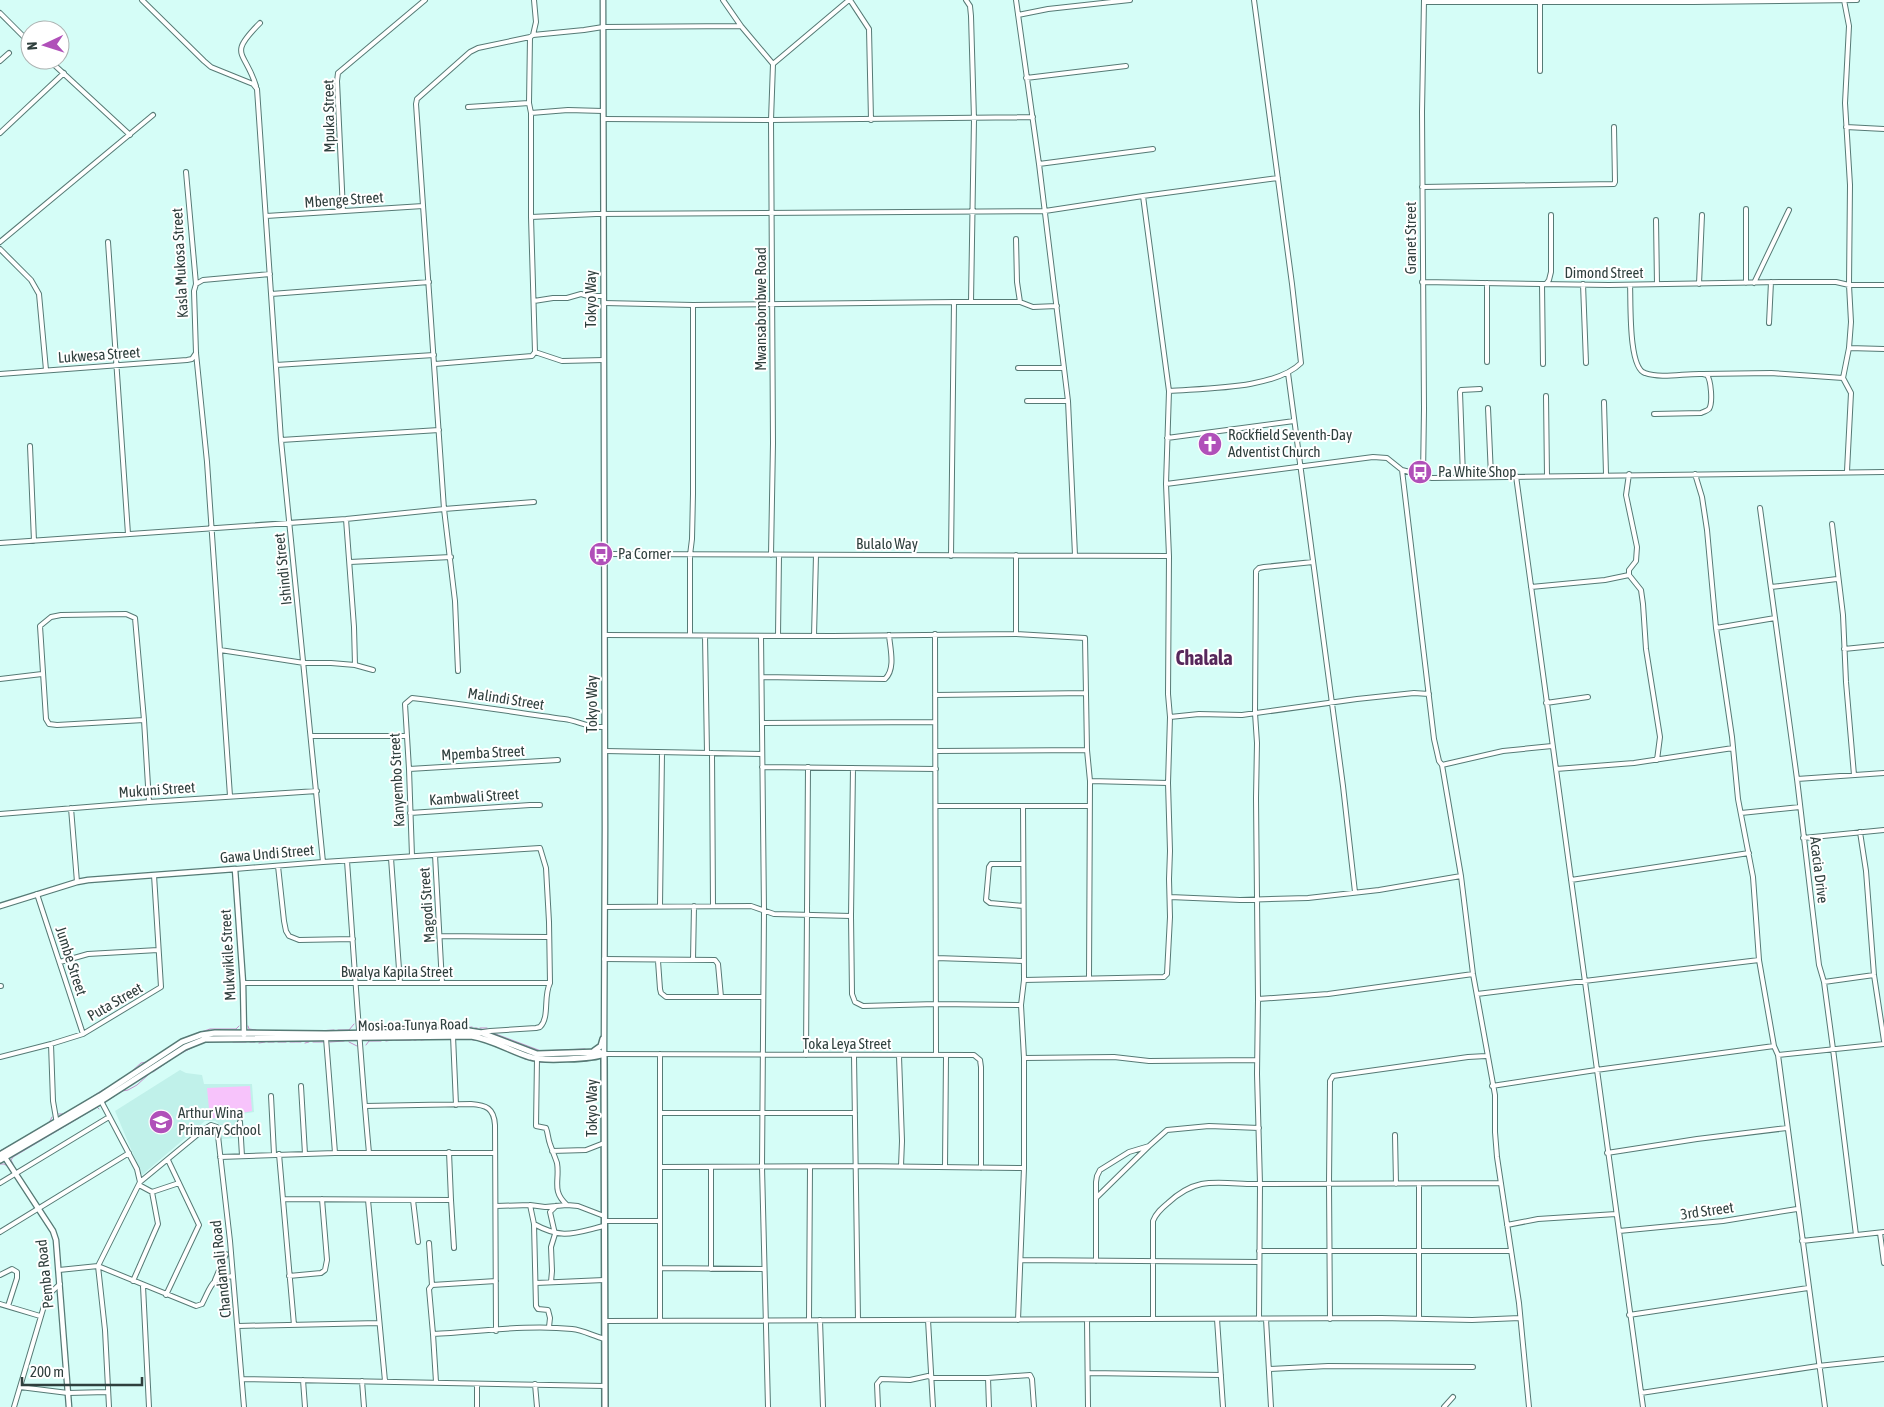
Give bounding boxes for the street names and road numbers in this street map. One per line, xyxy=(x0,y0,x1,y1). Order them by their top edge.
street label: Mpuka Street xyxy=(319,79,338,153)
street label: Mbenge Street xyxy=(304,188,384,211)
street label: Granet Street xyxy=(1402,202,1419,274)
street label: Kasla Mukosa Street xyxy=(168,208,191,319)
street label: Mwansabombwe Road xyxy=(752,247,769,371)
street label: Dimond Street xyxy=(1564,264,1644,281)
street label: Tokyo Way xyxy=(582,270,599,328)
street label: Lukwesa Street xyxy=(57,343,141,366)
street label: Ishindi Street xyxy=(270,532,295,606)
street label: Bulalo Way xyxy=(856,535,918,552)
street label: Tokyo Way xyxy=(583,675,600,733)
street label: Malindi Street xyxy=(467,684,546,713)
street label: Kanyembo Street xyxy=(386,733,407,827)
street label: Mpemba Street xyxy=(441,742,525,763)
street label: Mukuni Street xyxy=(118,778,196,801)
street label: Kambwali Street xyxy=(428,785,519,808)
street label: Acacia Drive xyxy=(1807,836,1832,904)
street label: Gawa Undi Street xyxy=(219,841,315,866)
street label: Magodi Street xyxy=(415,867,438,943)
street label: Mukwikile Street xyxy=(217,909,238,1001)
street label: Jumbe Street xyxy=(52,924,91,998)
street label: Bwalya Kapila Street xyxy=(341,963,453,980)
street label: Puta Street xyxy=(84,979,145,1024)
street label: Mosi-oa-Tunya Road xyxy=(358,1015,468,1034)
street label: Toka Leya Street xyxy=(803,1035,891,1052)
street label: Tokyo Way xyxy=(583,1079,600,1137)
street label: 3rd Street xyxy=(1679,1198,1735,1223)
street label: Chandamali Road xyxy=(207,1219,234,1319)
street label: Pemba Road xyxy=(32,1239,57,1310)

